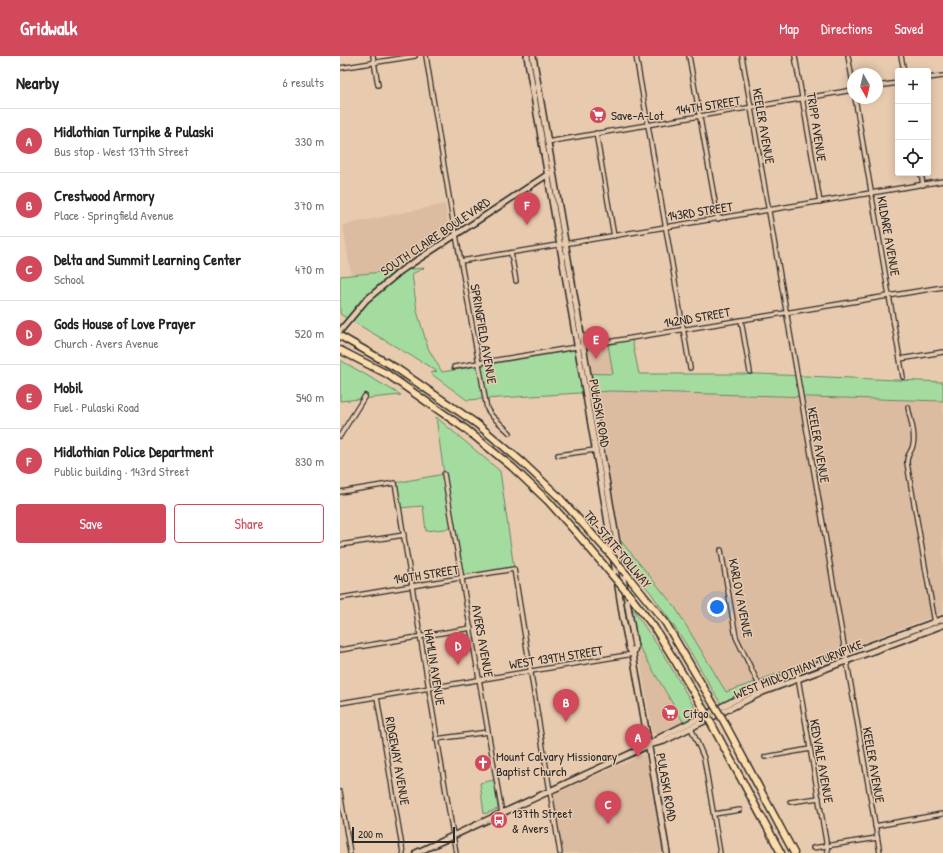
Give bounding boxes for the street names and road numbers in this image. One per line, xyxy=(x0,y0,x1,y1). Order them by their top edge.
street label: KEELER AVENUE xyxy=(748,87,780,166)
street label: 144TH STREET xyxy=(674,91,742,119)
street label: TRIPP AVENUE xyxy=(803,91,831,163)
street label: SOUTH CLAIRE BOULEVARD xyxy=(377,192,494,279)
street label: KILDARE AVENUE xyxy=(873,195,905,278)
street label: 143RD STREET xyxy=(666,197,735,225)
street label: SPRINGFIELD AVENUE xyxy=(466,283,502,386)
street label: 142ND STREET xyxy=(662,302,733,332)
street label: PULASKI ROAD xyxy=(585,377,615,449)
street label: KEELER AVENUE xyxy=(803,406,835,485)
street label: TRI-STATE TOLLWAY xyxy=(580,506,656,592)
street label: KARLOV AVENUE xyxy=(724,557,758,640)
street label: 140TH STREET xyxy=(392,560,461,588)
street label: AVERS AVENUE xyxy=(468,603,498,679)
street label: HAMLIN AVENUE xyxy=(420,627,450,707)
street label: WEST MIDLOTHIAN TURNPIKE xyxy=(731,635,865,703)
street label: WEST 139TH STREET xyxy=(508,641,605,673)
street label: RIDGEWAY AVENUE xyxy=(381,715,415,807)
street label: KEDVALE AVENUE xyxy=(806,718,838,805)
street label: KEELER AVENUE xyxy=(858,726,890,805)
street label: PULASKI ROAD xyxy=(652,751,682,823)

